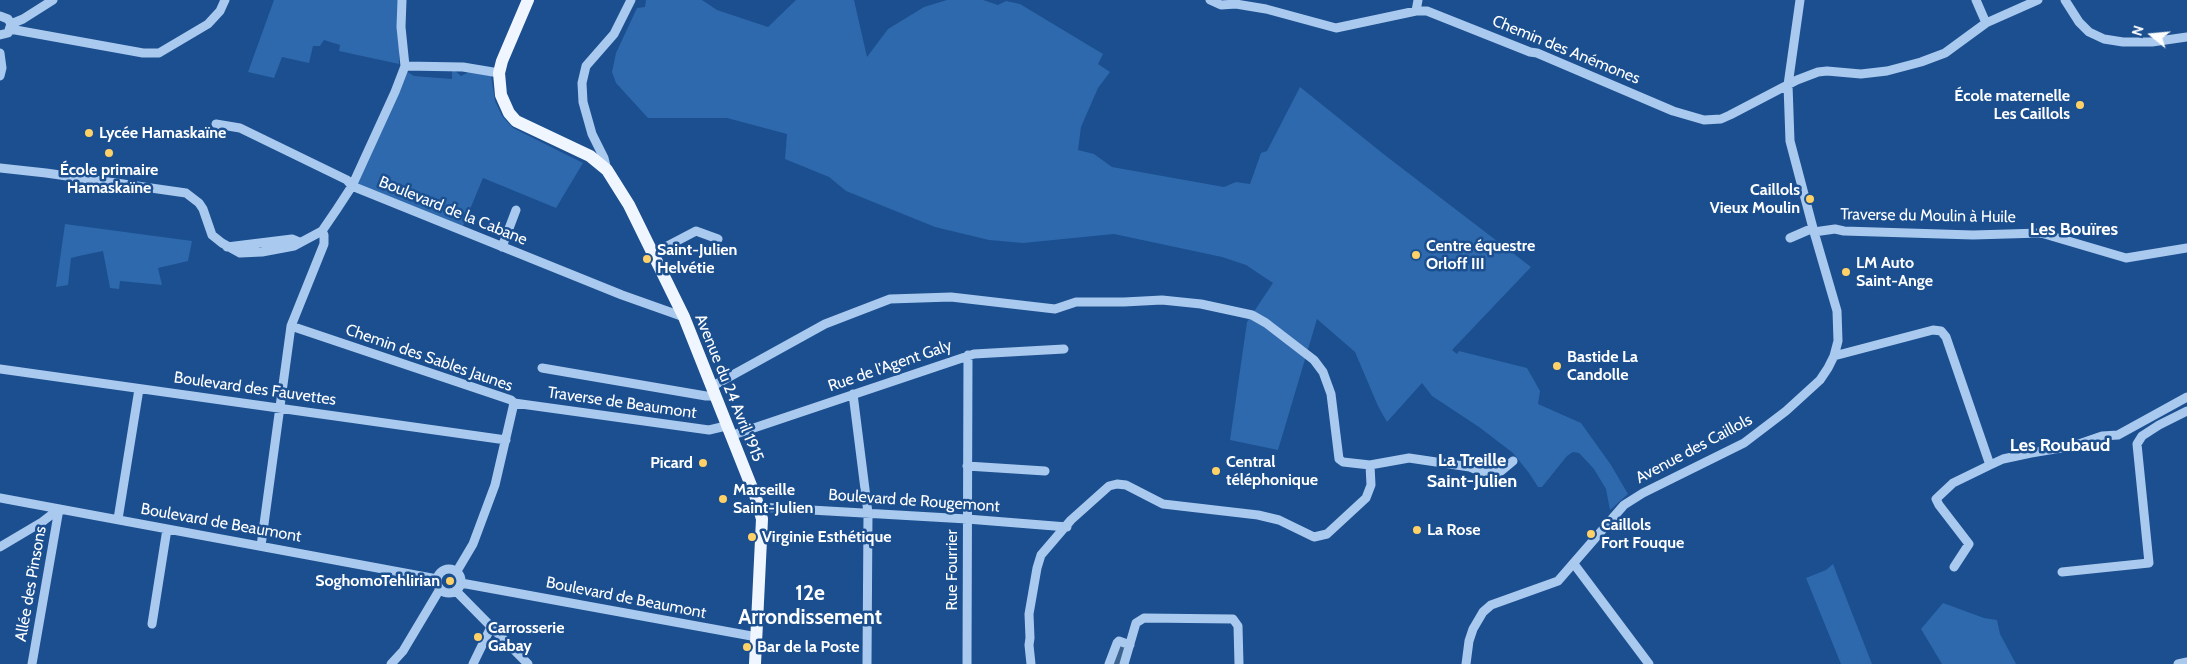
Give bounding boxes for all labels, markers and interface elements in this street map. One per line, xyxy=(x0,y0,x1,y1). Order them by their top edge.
north arrow xyxy=(2127,10,2177,60)
street label: Chemin des Anémones xyxy=(1489,12,1643,88)
text: N xyxy=(2128,23,2148,38)
place label: École maternelle Les Caillols xyxy=(1954,86,2070,124)
marker: École maternelle Les Caillols xyxy=(2074,99,2086,111)
place label: Lycée Hamaskaïne xyxy=(99,123,226,143)
marker: Lycée Hamaskaïne xyxy=(83,127,95,139)
marker: École primaire Hamaskaïne xyxy=(103,147,115,159)
place label: École primaire Hamaskaïne xyxy=(60,160,158,198)
street label: Boulevard de la Cabane xyxy=(376,172,530,250)
place label: Caillols Vieux Moulin xyxy=(1710,180,1800,218)
marker: Caillols Vieux Moulin xyxy=(1804,193,1816,205)
street label: Traverse du Moulin à Huile xyxy=(1840,205,2016,227)
district label: Les Bouïres xyxy=(2030,219,2118,241)
place label: Centre équestre Orloff III xyxy=(1426,236,1535,274)
place label: Saint-Julien Helvétie xyxy=(657,240,737,278)
marker: Centre équestre Orloff III xyxy=(1410,249,1422,261)
marker: Saint-Julien Helvétie xyxy=(641,253,653,265)
place label: LM Auto Saint-Ange xyxy=(1856,253,1933,291)
marker: LM Auto Saint-Ange xyxy=(1840,266,1852,278)
street label: Avenue du 24 Avril 1915 xyxy=(691,311,767,465)
street label: Chemin des Sables Jaunes xyxy=(343,320,515,396)
street label: Rue de l'Agent Galy xyxy=(825,336,955,396)
place label: Bastide La Candolle xyxy=(1567,347,1638,385)
marker: Bastide La Candolle xyxy=(1551,360,1563,372)
street label: Boulevard des Fauvettes xyxy=(173,368,337,410)
street label: Traverse de Beaumont xyxy=(546,383,698,423)
street label: Avenue des Caillols xyxy=(1632,410,1756,488)
district label: Les Roubaud xyxy=(2010,435,2110,457)
district label: La Treille Saint-Julien xyxy=(1427,450,1517,492)
place label: Central téléphonique xyxy=(1226,452,1318,490)
place label: Picard xyxy=(650,453,693,473)
marker: Picard xyxy=(697,457,709,469)
marker: Central téléphonique xyxy=(1210,465,1222,477)
place label: Marseille Saint-Julien xyxy=(733,480,813,518)
street label: Boulevard de Rougemont xyxy=(828,485,1000,517)
marker: Marseille Saint-Julien xyxy=(717,493,729,505)
street label: Boulevard de Beaumont xyxy=(139,499,303,547)
place label: Caillols Fort Fouque xyxy=(1601,515,1684,553)
place label: La Rose xyxy=(1427,520,1480,540)
marker: La Rose xyxy=(1411,524,1423,536)
street label: Allée des Pinsons xyxy=(11,525,51,643)
place label: Virginie Esthétique xyxy=(762,527,892,547)
marker: Caillols Fort Fouque xyxy=(1585,528,1597,540)
street label: Rue Fourrier xyxy=(942,529,962,611)
marker: Virginie Esthétique xyxy=(746,531,758,543)
place label: SoghomoTehlirian xyxy=(315,571,440,591)
street label: Boulevard de Beaumont xyxy=(544,573,708,623)
marker: SoghomoTehlirian xyxy=(444,575,456,587)
district label: 12e Arrondissement xyxy=(738,581,882,631)
place label: Carrosserie Gabay xyxy=(488,618,564,656)
marker: Carrosserie Gabay xyxy=(472,631,484,643)
place label: Bar de la Poste xyxy=(757,637,860,657)
marker: Bar de la Poste xyxy=(741,641,753,653)

